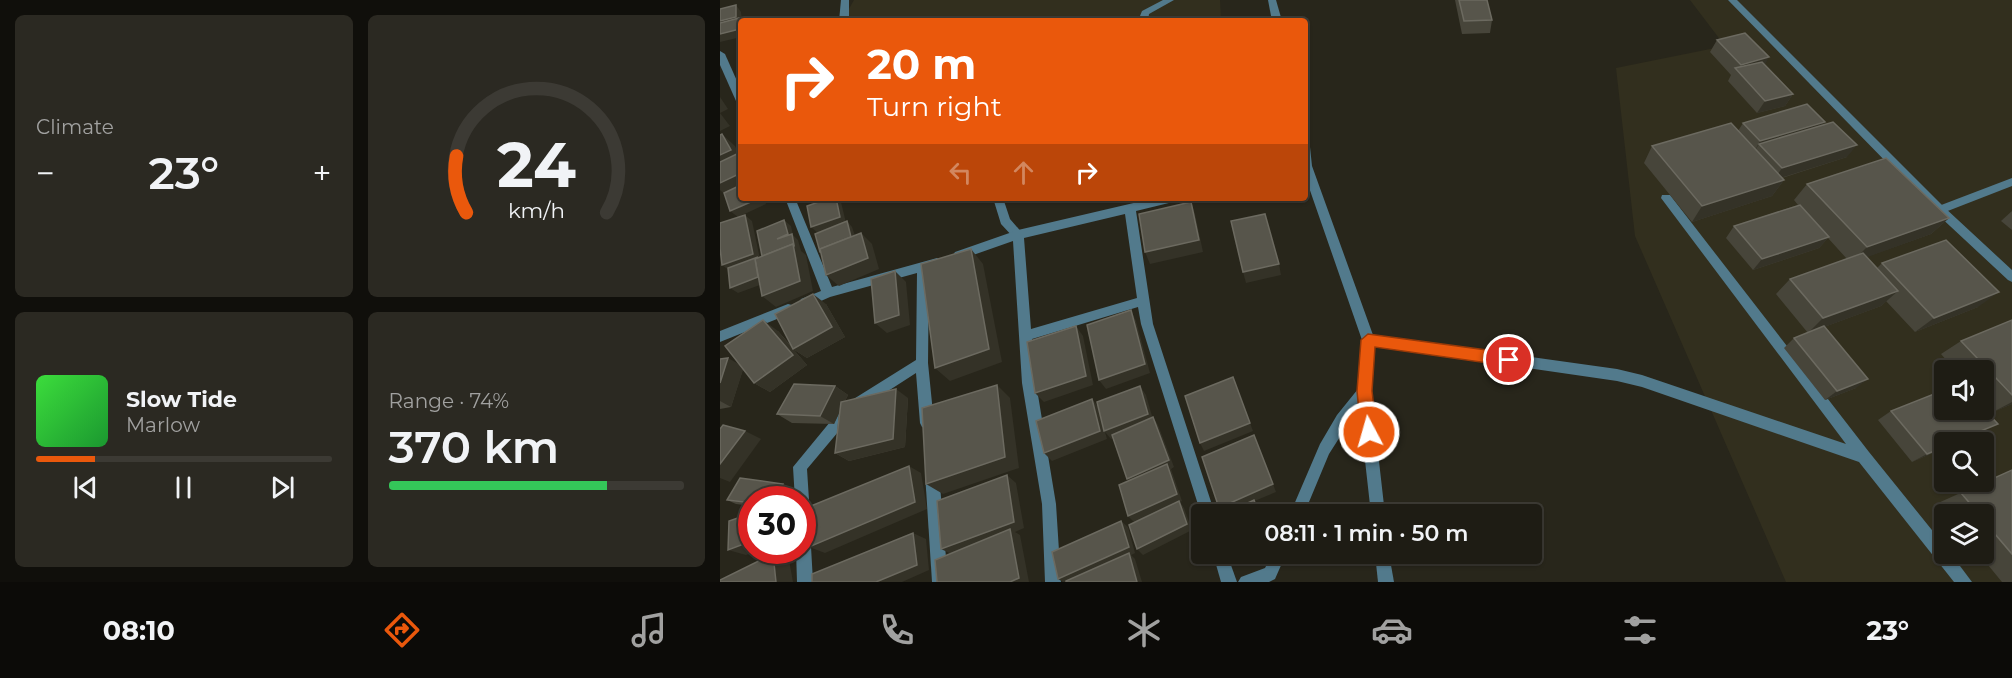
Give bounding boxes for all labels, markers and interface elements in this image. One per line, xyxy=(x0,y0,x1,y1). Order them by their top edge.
text: 20 m xyxy=(867,38,976,90)
icon: right xyxy=(768,42,846,120)
text: Turn right xyxy=(867,90,1002,123)
text: Climate xyxy=(36,115,114,139)
text: 24 xyxy=(497,127,576,203)
text: 23° xyxy=(148,145,219,200)
text: − xyxy=(36,153,55,193)
text: + xyxy=(313,153,332,193)
icon: left xyxy=(944,156,977,189)
icon: ahead xyxy=(1007,156,1040,189)
icon: right xyxy=(1070,156,1103,189)
text: km/h xyxy=(508,197,565,223)
pin xyxy=(1483,334,1534,385)
icon: arrive xyxy=(1492,343,1525,376)
map controls xyxy=(1934,360,1994,564)
button: sound xyxy=(1934,360,1994,420)
text: Slow Tide xyxy=(126,386,237,413)
text: Range · 74% xyxy=(389,389,509,413)
position arrow xyxy=(1337,400,1401,464)
text: Marlow xyxy=(126,413,200,437)
text: 370 km xyxy=(389,419,559,474)
button: search xyxy=(1934,432,1994,492)
icon: previous xyxy=(69,471,102,504)
icon: pause xyxy=(167,471,200,504)
icon: next xyxy=(266,471,299,504)
speed limit sign: 30 xyxy=(738,486,816,564)
button: layers xyxy=(1934,504,1994,564)
text: 08:11 · 1 min · 50 m xyxy=(1264,520,1469,547)
icon: directions xyxy=(381,609,423,651)
icon: music xyxy=(628,609,670,651)
icon: phone xyxy=(876,609,918,651)
icon: climate xyxy=(1123,609,1165,651)
icon: car xyxy=(1371,609,1413,651)
icon: filters xyxy=(1619,609,1661,651)
text: 08:10 xyxy=(103,614,175,647)
text: 23° xyxy=(1866,614,1909,647)

